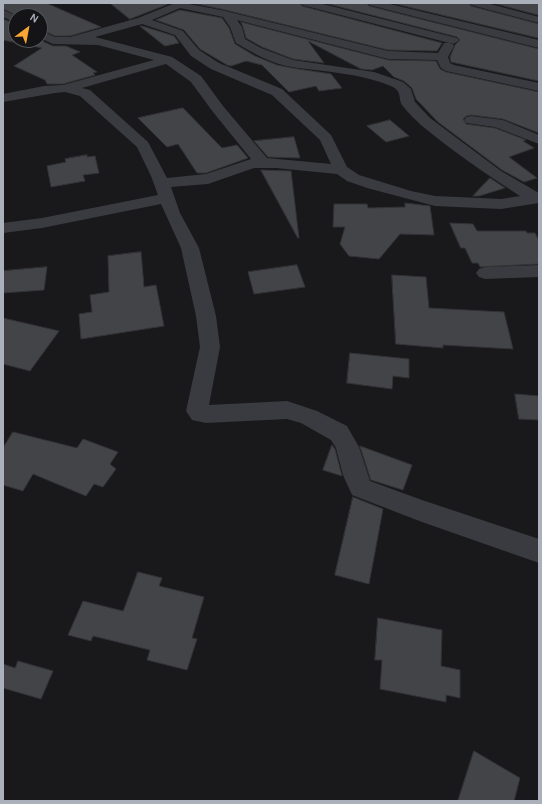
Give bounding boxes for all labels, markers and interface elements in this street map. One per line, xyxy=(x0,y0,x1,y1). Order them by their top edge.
north arrow xyxy=(8,8,48,48)
text: N xyxy=(27,11,41,26)

